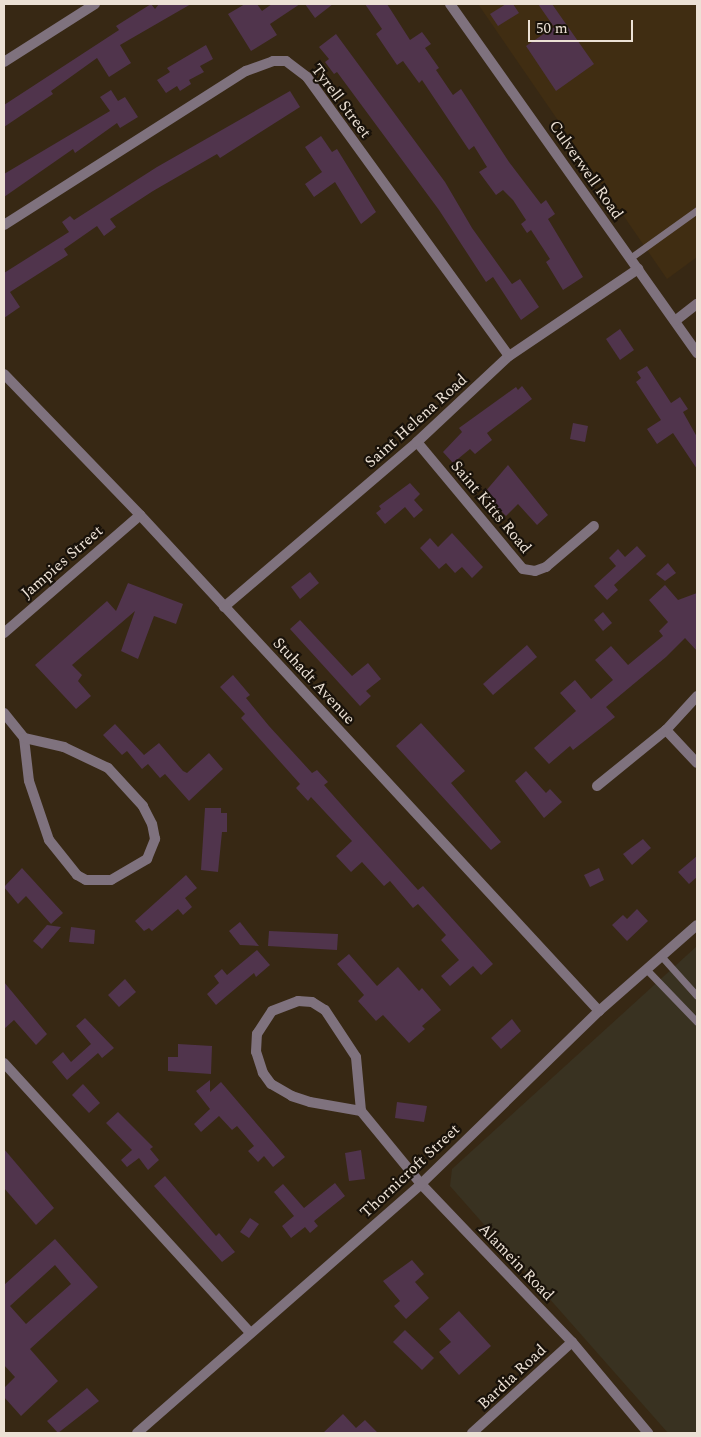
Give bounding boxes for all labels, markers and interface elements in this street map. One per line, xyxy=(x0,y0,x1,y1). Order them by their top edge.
scale bar xyxy=(531,10,636,42)
text: 50 m xyxy=(536,17,568,40)
street label: Tyrell Street xyxy=(307,60,375,142)
street label: Culverwell Road xyxy=(545,117,627,223)
street label: Saint Helena Road xyxy=(361,370,471,472)
street label: Saint Kitts Road xyxy=(447,457,535,557)
street label: Jampies Street xyxy=(17,521,107,603)
street label: Stuhadt Avenue xyxy=(269,634,359,728)
street label: Thornicroft Street xyxy=(356,1120,464,1222)
street label: Alamein Road xyxy=(474,1219,558,1305)
street label: Bardia Road xyxy=(474,1340,550,1414)

